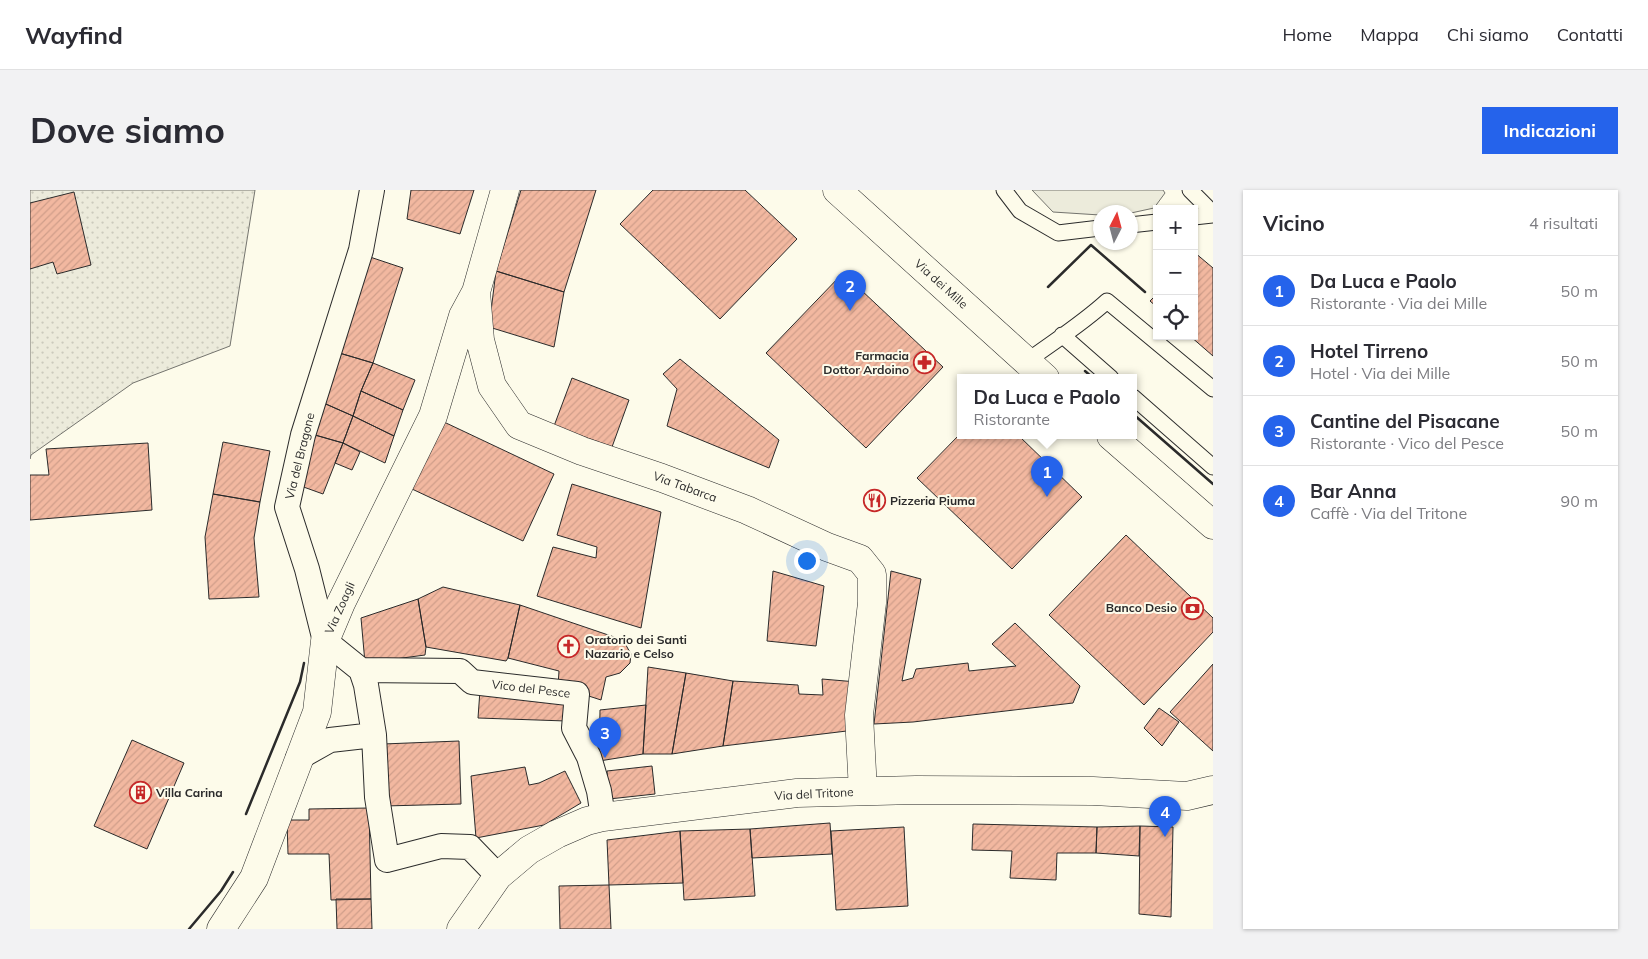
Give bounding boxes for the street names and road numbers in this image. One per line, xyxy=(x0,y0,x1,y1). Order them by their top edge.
street label: Via dei Mille xyxy=(912,256,971,312)
street label: Via del Bragone xyxy=(282,411,318,501)
street label: Via Tabarca xyxy=(651,468,719,505)
street label: Via Zoagli xyxy=(321,579,358,636)
street label: Vico del Pesce xyxy=(491,676,571,701)
street label: Via del Tritone xyxy=(774,784,854,803)

